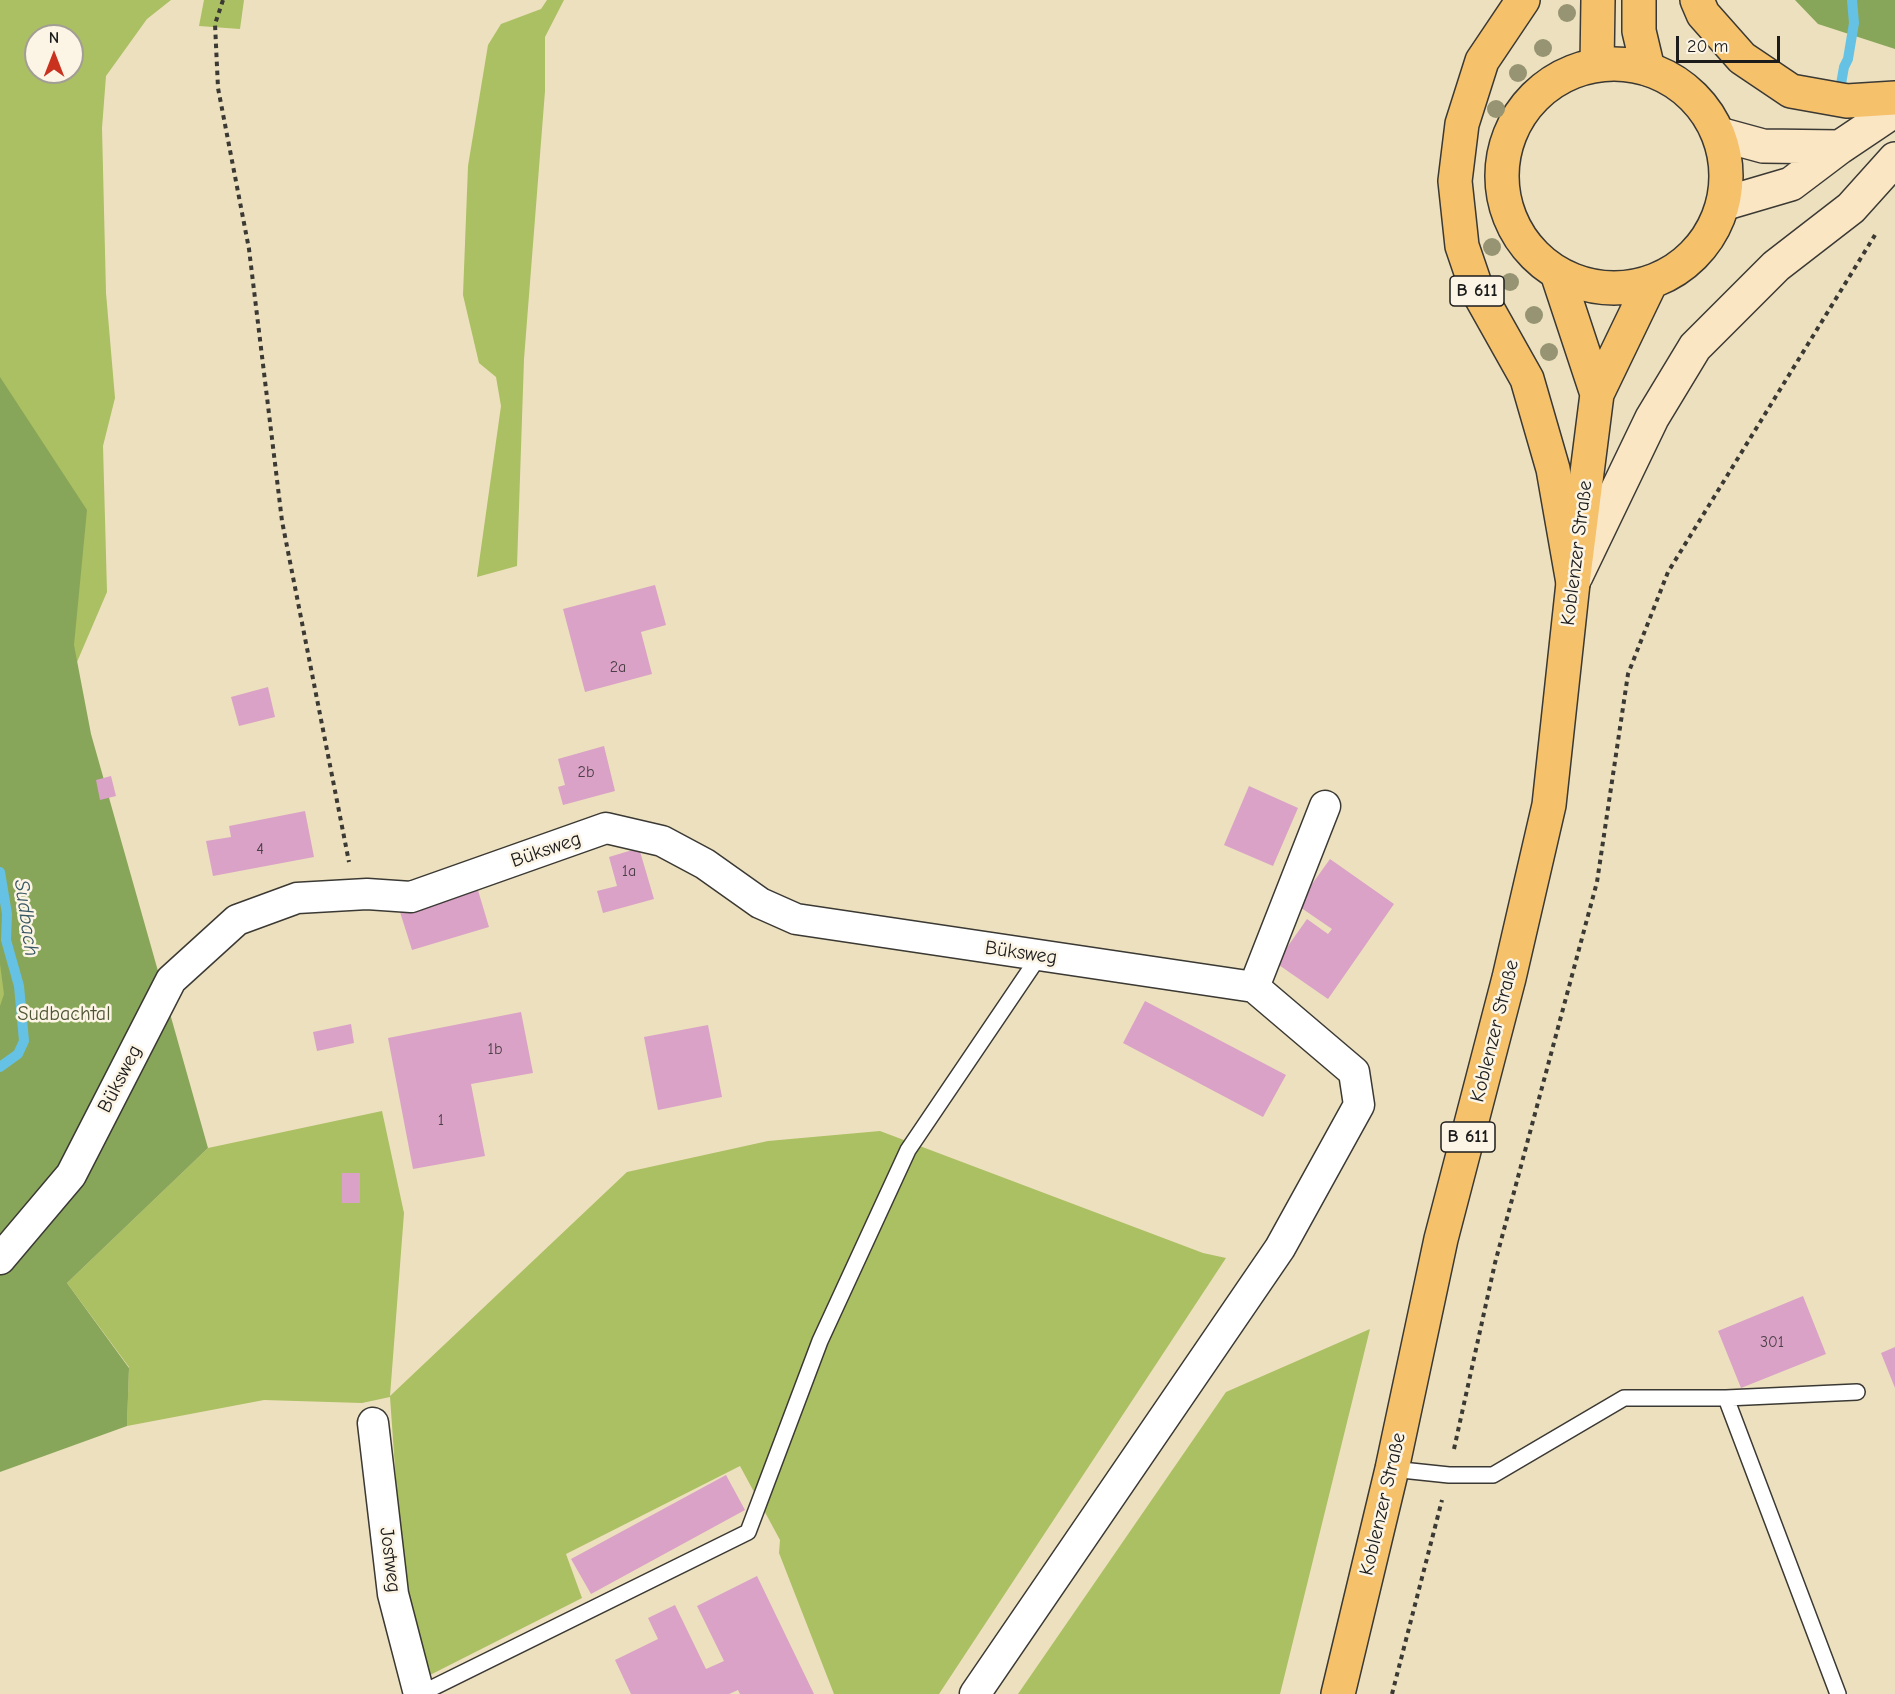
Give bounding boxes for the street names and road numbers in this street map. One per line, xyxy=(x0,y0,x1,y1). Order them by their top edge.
road number: B 611 xyxy=(1450,276,1504,306)
street label: Koblenzer Straße xyxy=(1556,479,1598,627)
street label: Büksweg xyxy=(508,827,584,873)
street label: Büksweg xyxy=(983,936,1059,970)
street label: Koblenzer Straße xyxy=(1466,957,1524,1105)
street label: Büksweg xyxy=(93,1041,147,1117)
road number: B 611 xyxy=(1441,1122,1495,1152)
street label: Koblenzer Straße xyxy=(1355,1430,1411,1578)
street label: Jostweg xyxy=(374,1526,406,1594)

